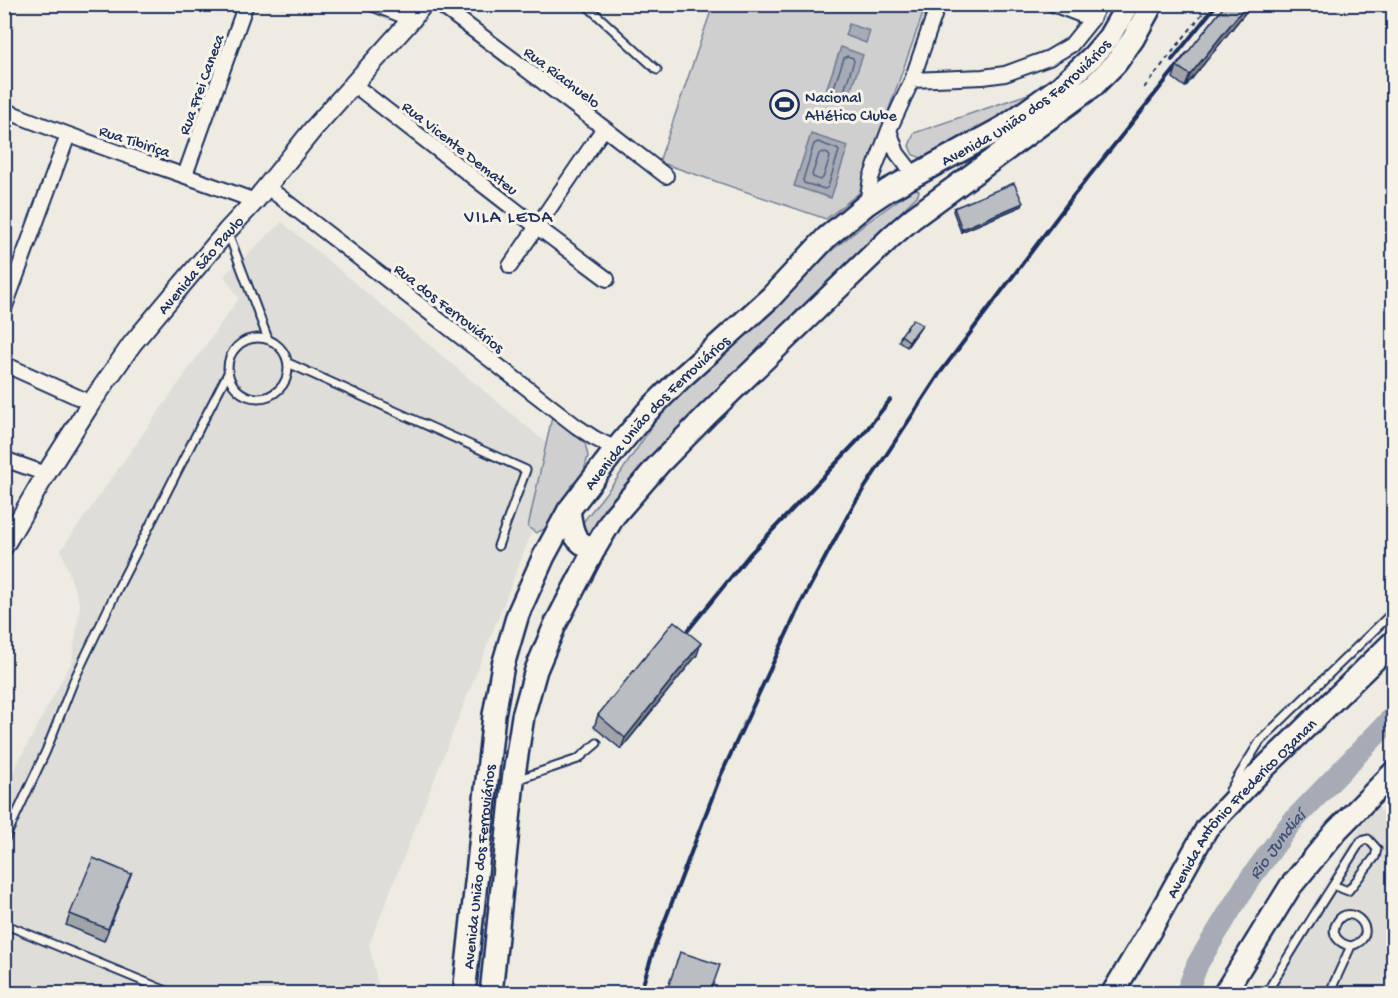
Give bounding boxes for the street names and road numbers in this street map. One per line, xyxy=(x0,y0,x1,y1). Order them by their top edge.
street label: Rua Frei Caneca xyxy=(176,31,231,138)
street label: Avenida União dos Ferroviários xyxy=(939,36,1117,172)
street label: Rua Riachuelo xyxy=(519,44,603,114)
street label: Rua Vicente Demateu xyxy=(397,99,521,201)
street label: Rua Tibiriça xyxy=(96,123,173,164)
street label: Avenida São Paulo xyxy=(155,213,249,319)
street label: Rua dos Ferroviários xyxy=(389,261,508,359)
street label: Avenida União dos Ferroviários xyxy=(582,332,736,495)
street label: Avenida Antônio Frederico Ozanan xyxy=(1164,716,1322,902)
street label: Avenida União dos Ferroviários xyxy=(461,763,502,970)

